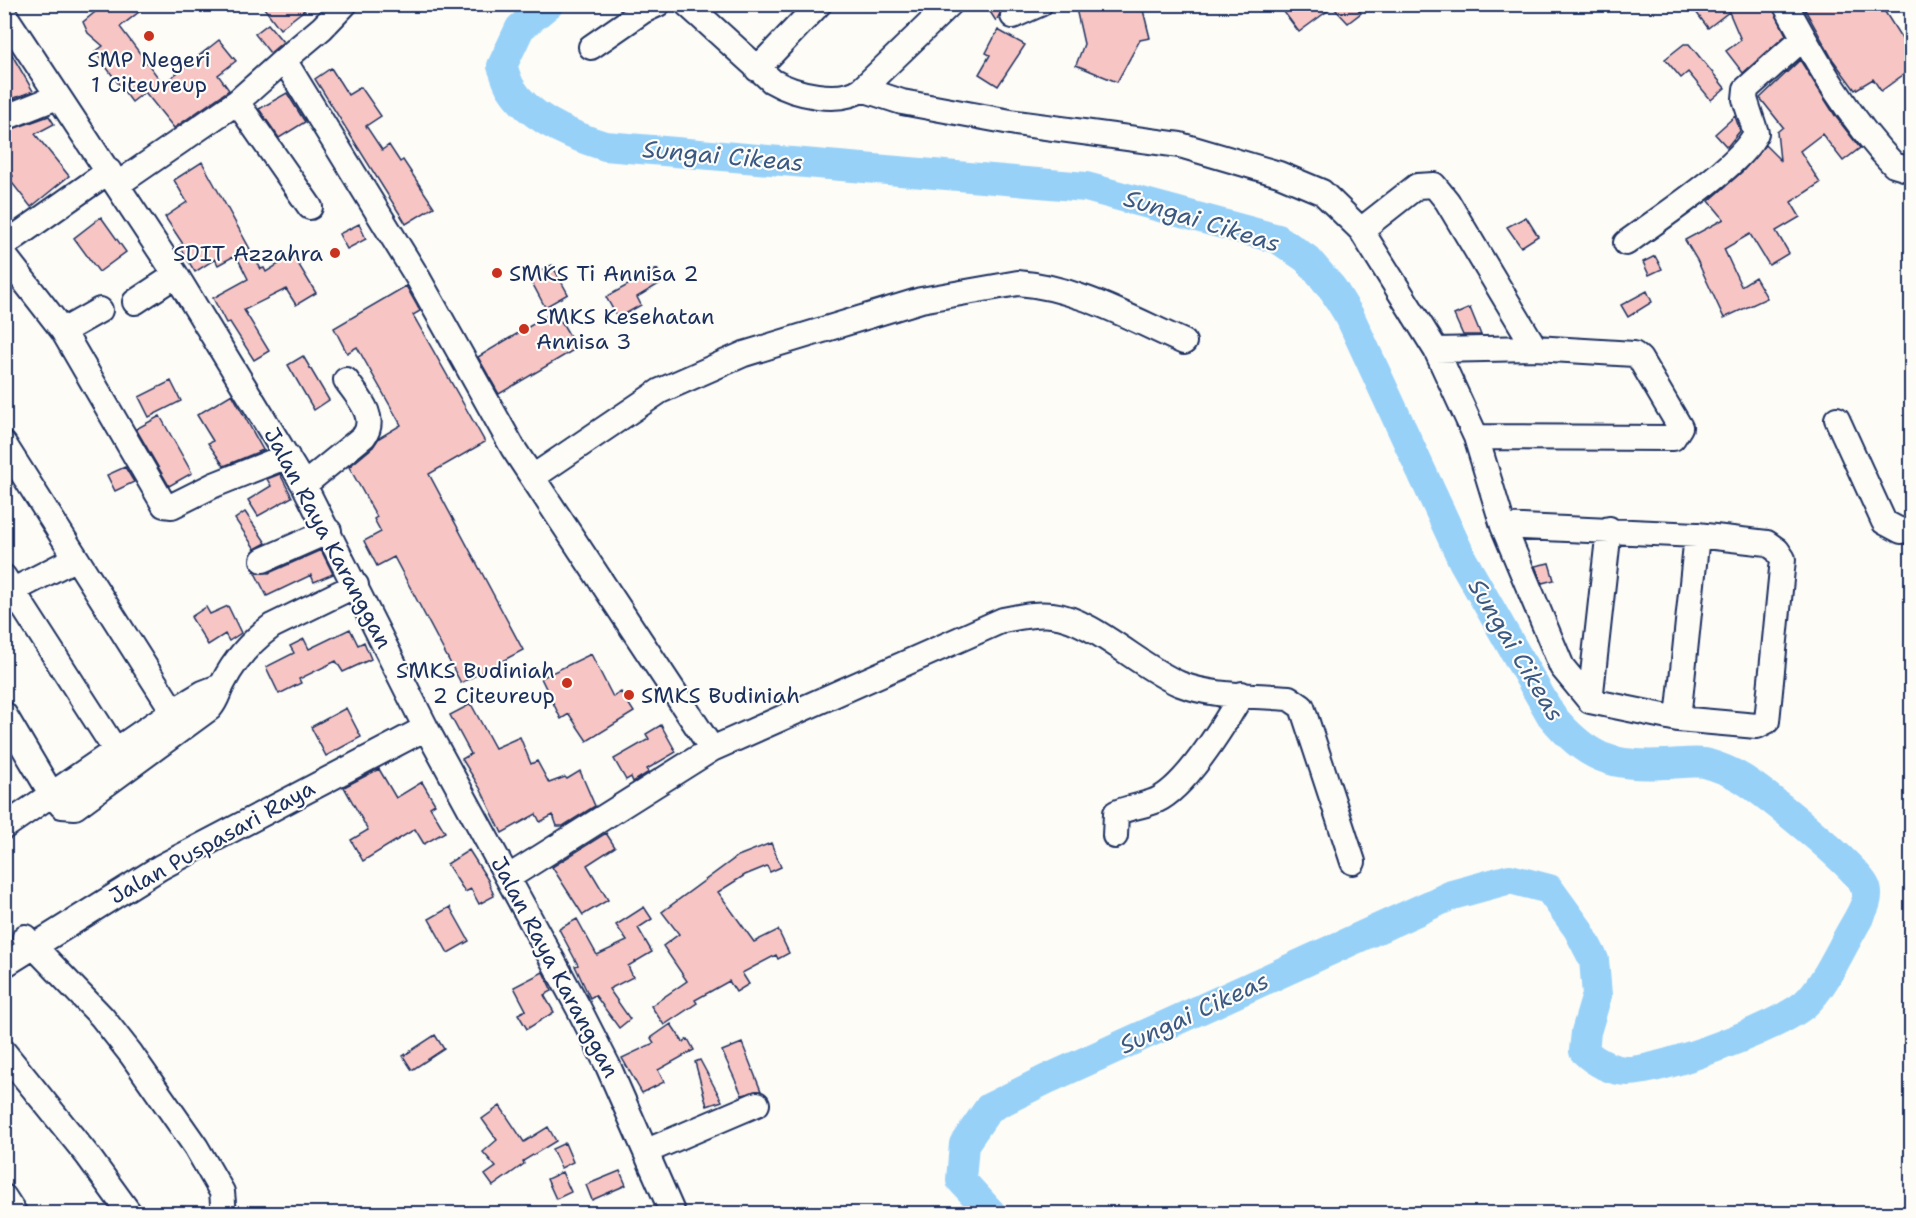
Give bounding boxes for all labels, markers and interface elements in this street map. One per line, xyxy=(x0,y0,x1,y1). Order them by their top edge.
marker: SMP Negeri 1 Citeureup xyxy=(142,29,156,43)
place label: SMP Negeri 1 Citeureup xyxy=(87,45,211,99)
water label: Sungai Cikeas xyxy=(641,133,805,179)
water label: Sungai Cikeas xyxy=(1120,182,1284,260)
place label: SDIT Azzahra xyxy=(173,239,323,268)
marker: SDIT Azzahra xyxy=(328,246,342,260)
place label: SMKS Ti Annisa 2 xyxy=(509,259,699,288)
marker: SMKS Ti Annisa 2 xyxy=(490,266,504,280)
place label: SMKS Kesehatan Annisa 3 xyxy=(536,302,715,356)
marker: SMKS Kesehatan Annisa 3 xyxy=(517,322,531,336)
street label: Jalan Raya Karanggan xyxy=(257,422,399,654)
water label: Sungai Cikeas xyxy=(1461,573,1571,727)
place label: SMKS Budiniah 2 Citeureup xyxy=(396,656,555,710)
marker: SMKS Budiniah 2 Citeureup xyxy=(560,676,574,690)
place label: SMKS Budiniah xyxy=(641,681,800,710)
marker: SMKS Budiniah xyxy=(622,688,636,702)
street label: Jalan Puspasari Raya xyxy=(104,773,320,911)
street label: Jalan Raya Karanggan xyxy=(484,851,626,1083)
water label: Sungai Cikeas xyxy=(1114,964,1274,1062)

